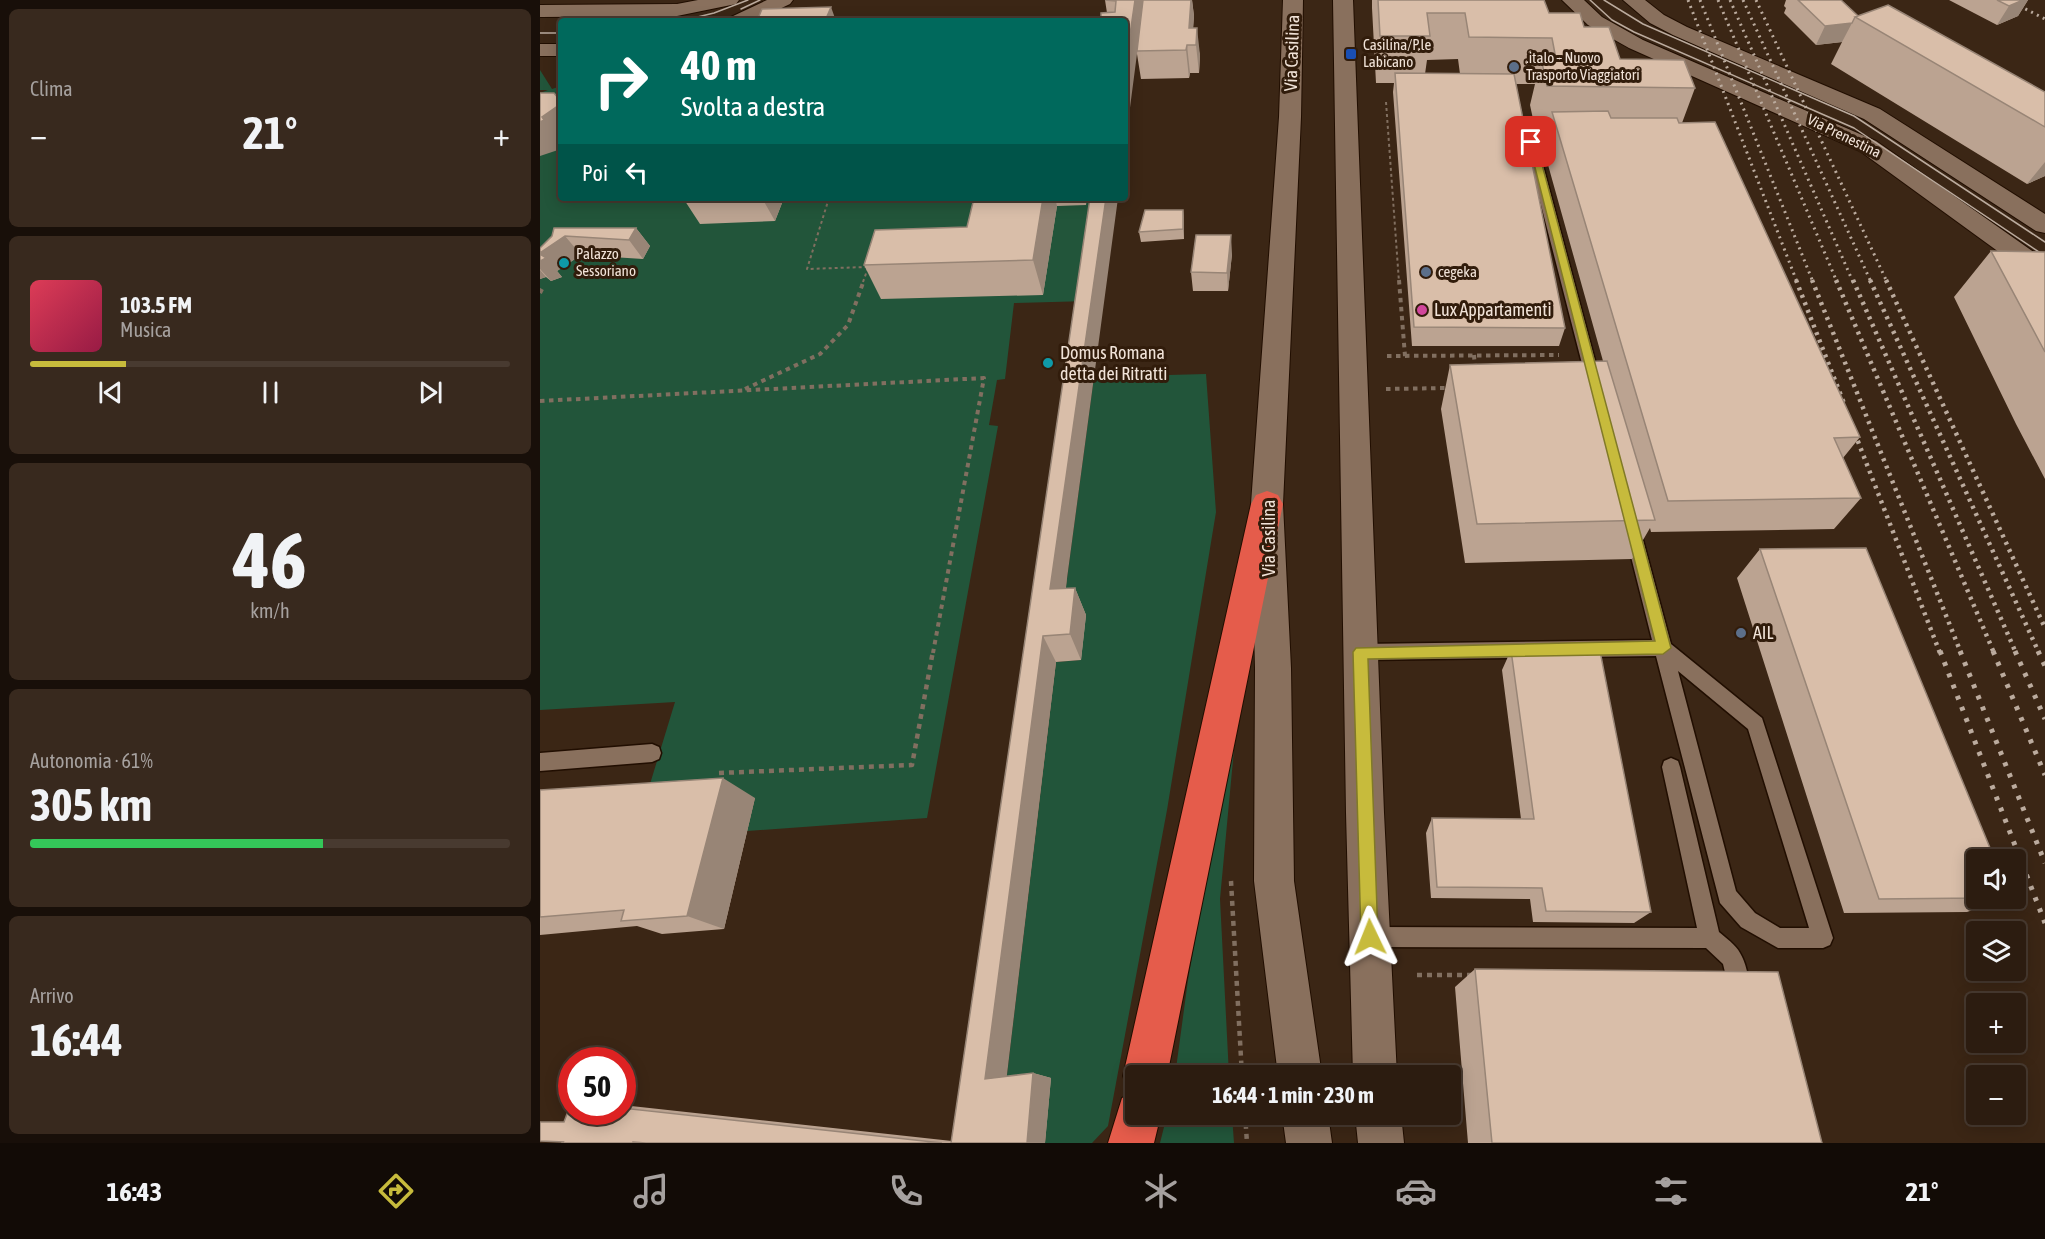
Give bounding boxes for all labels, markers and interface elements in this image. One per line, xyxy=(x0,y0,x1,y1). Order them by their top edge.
street label: Via Casilina xyxy=(1280,14,1303,92)
place label: Casilina/P.le Labicano xyxy=(1363,36,1431,70)
text: 40 m xyxy=(681,41,756,89)
icon: right xyxy=(582,42,660,120)
marker: Casilina/P.le Labicano xyxy=(1344,47,1358,61)
place label: .italo – Nuovo Trasporto Viaggiatori xyxy=(1526,49,1640,83)
marker: .italo – Nuovo Trasporto Viaggiatori xyxy=(1507,60,1521,74)
text: Clima xyxy=(30,77,73,100)
text: Svolta a destra xyxy=(681,91,825,122)
text: 21° xyxy=(243,107,297,159)
street label: Via Prenestina xyxy=(1805,110,1884,161)
text: − xyxy=(30,115,47,153)
text: + xyxy=(493,115,510,153)
pin xyxy=(1505,116,1556,167)
icon: arrive xyxy=(1514,125,1547,158)
icon: left xyxy=(620,156,653,189)
text: Poi xyxy=(582,160,608,186)
place label: Palazzo Sessoriano xyxy=(576,245,636,279)
marker: Palazzo Sessoriano xyxy=(557,256,571,270)
place label: cegeka xyxy=(1438,263,1477,280)
marker: cegeka xyxy=(1419,265,1433,279)
text: 103.5 FM xyxy=(120,292,192,318)
place label: Lux Appartamenti xyxy=(1434,299,1552,320)
marker: Lux Appartamenti xyxy=(1415,303,1429,317)
text: Musica xyxy=(120,318,171,341)
place label: Domus Romana detta dei Ritratti xyxy=(1060,342,1167,384)
marker: Domus Romana detta dei Ritratti xyxy=(1041,356,1055,370)
icon: previous xyxy=(94,376,127,409)
icon: pause xyxy=(254,376,287,409)
icon: next xyxy=(414,376,447,409)
street label: Via Casilina xyxy=(1258,500,1279,576)
text: 46 xyxy=(233,515,307,605)
text: km/h xyxy=(250,599,290,622)
place label: AIL xyxy=(1753,622,1773,643)
marker: AIL xyxy=(1734,626,1748,640)
text: Autonomia · 61% xyxy=(30,749,153,772)
text: 305 km xyxy=(30,779,152,831)
map controls xyxy=(1966,849,2026,1125)
button: sound xyxy=(1966,849,2026,909)
position arrow xyxy=(1338,905,1402,969)
button: layers xyxy=(1966,921,2026,981)
text: Arrivo xyxy=(30,984,74,1007)
button: + xyxy=(1966,993,2026,1053)
text: 16:44 xyxy=(30,1014,123,1066)
speed limit sign: 50 xyxy=(558,1047,636,1125)
button: − xyxy=(1966,1065,2026,1125)
text: 16:44 · 1 min · 230 m xyxy=(1212,1082,1374,1108)
icon: directions xyxy=(375,1170,417,1212)
icon: music xyxy=(630,1170,672,1212)
icon: phone xyxy=(885,1170,927,1212)
icon: climate xyxy=(1140,1170,1182,1212)
icon: car xyxy=(1395,1170,1437,1212)
icon: filters xyxy=(1650,1170,1692,1212)
text: 16:43 xyxy=(107,1176,162,1207)
text: 21° xyxy=(1906,1176,1938,1207)

